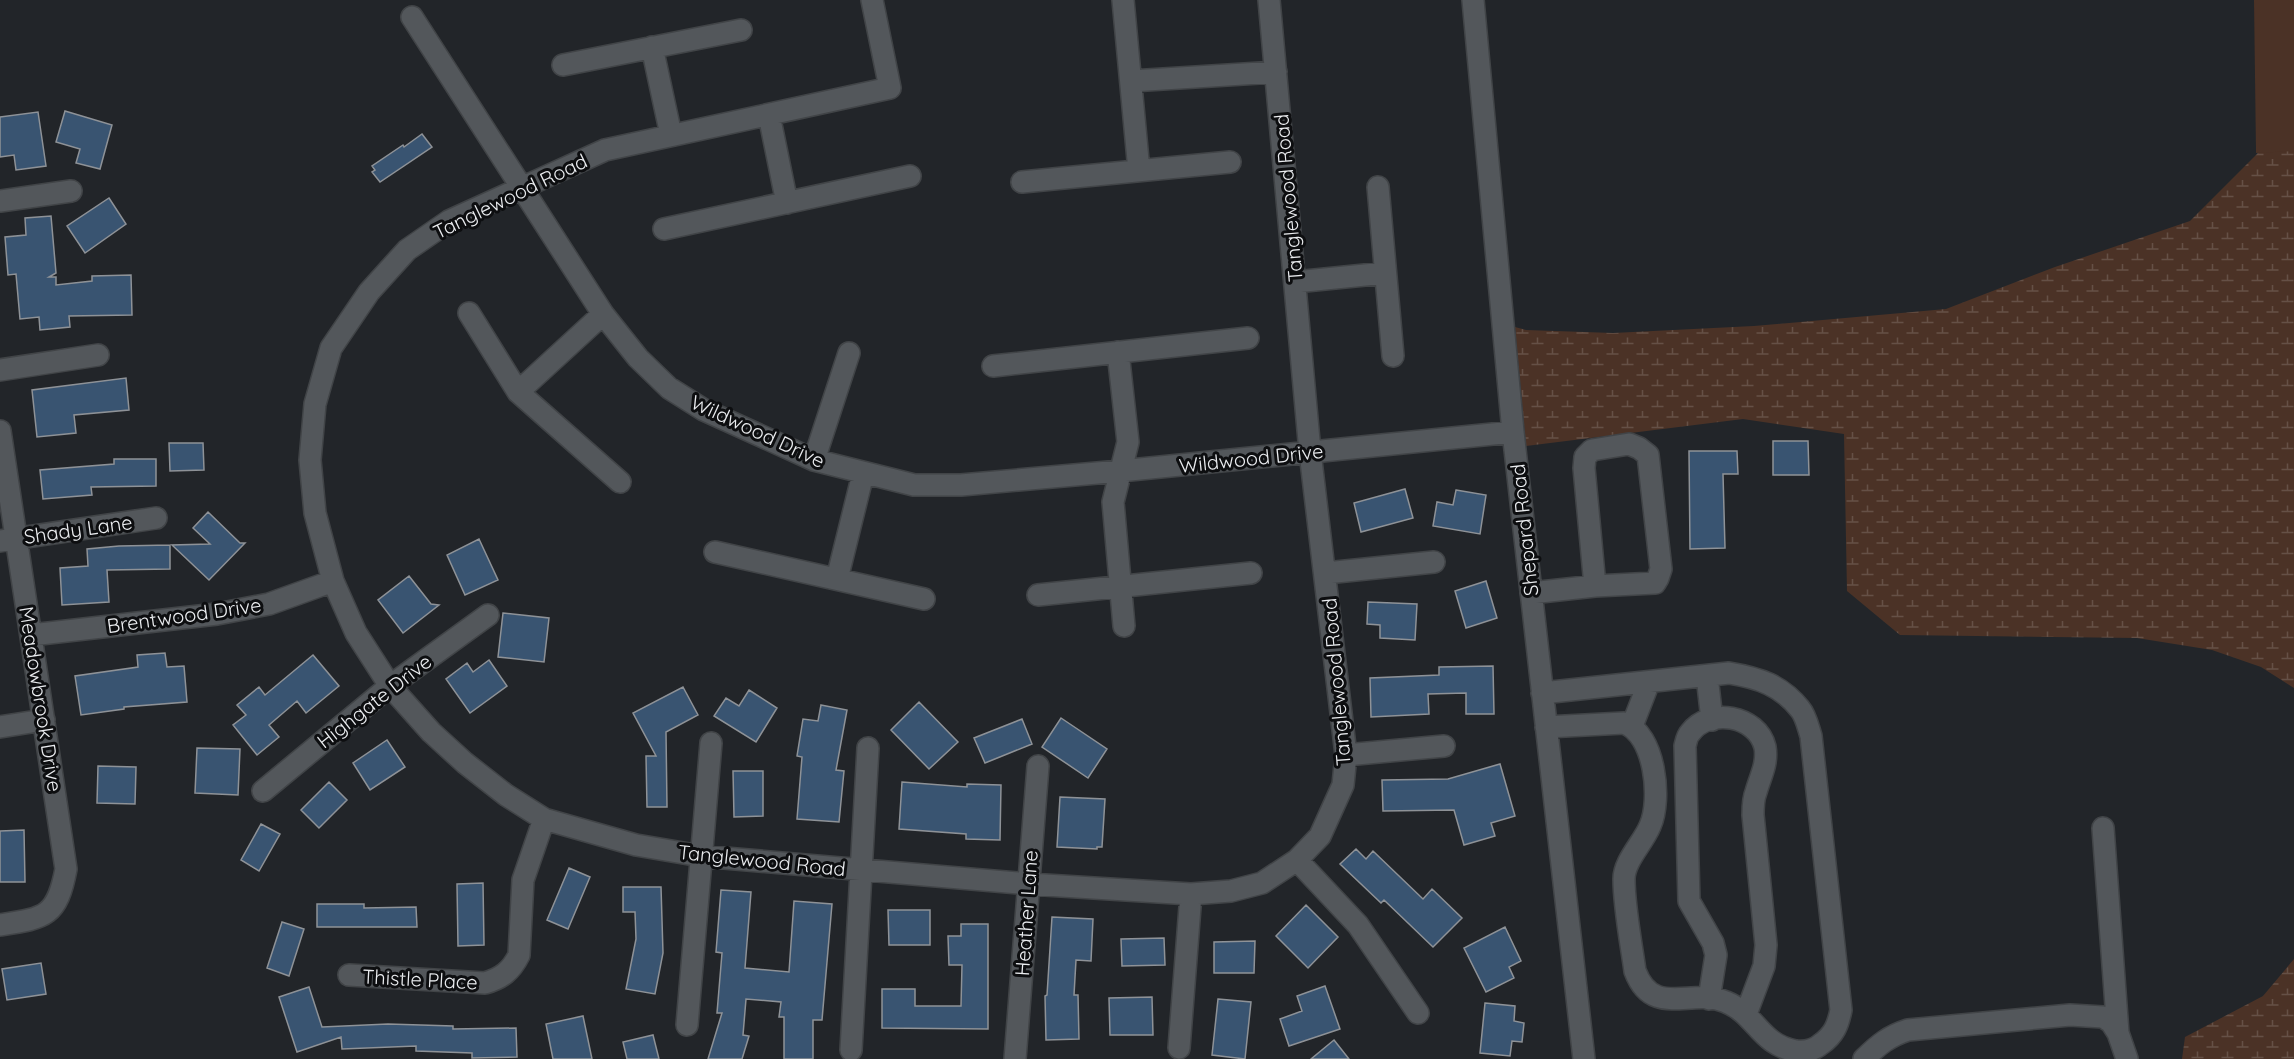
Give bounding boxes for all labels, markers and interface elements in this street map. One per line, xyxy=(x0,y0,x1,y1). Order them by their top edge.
street label: Tanglewood Road xyxy=(1268,113,1308,283)
street label: Tanglewood Road xyxy=(429,148,591,244)
street label: Wildwood Drive xyxy=(687,389,829,473)
street label: Wildwood Drive xyxy=(1178,438,1324,478)
street label: Shepard Road xyxy=(1505,463,1543,597)
street label: Shady Lane xyxy=(22,509,134,549)
street label: Brentwood Drive xyxy=(105,592,263,638)
street label: Tanglewood Road xyxy=(1316,597,1356,767)
street label: Meadowbrook Drive xyxy=(14,605,68,793)
street label: Highgate Drive xyxy=(312,648,436,754)
street label: Tanglewood Road xyxy=(677,839,847,881)
street label: Heather Lane xyxy=(1009,849,1043,977)
street label: Thistle Place xyxy=(362,963,478,995)

